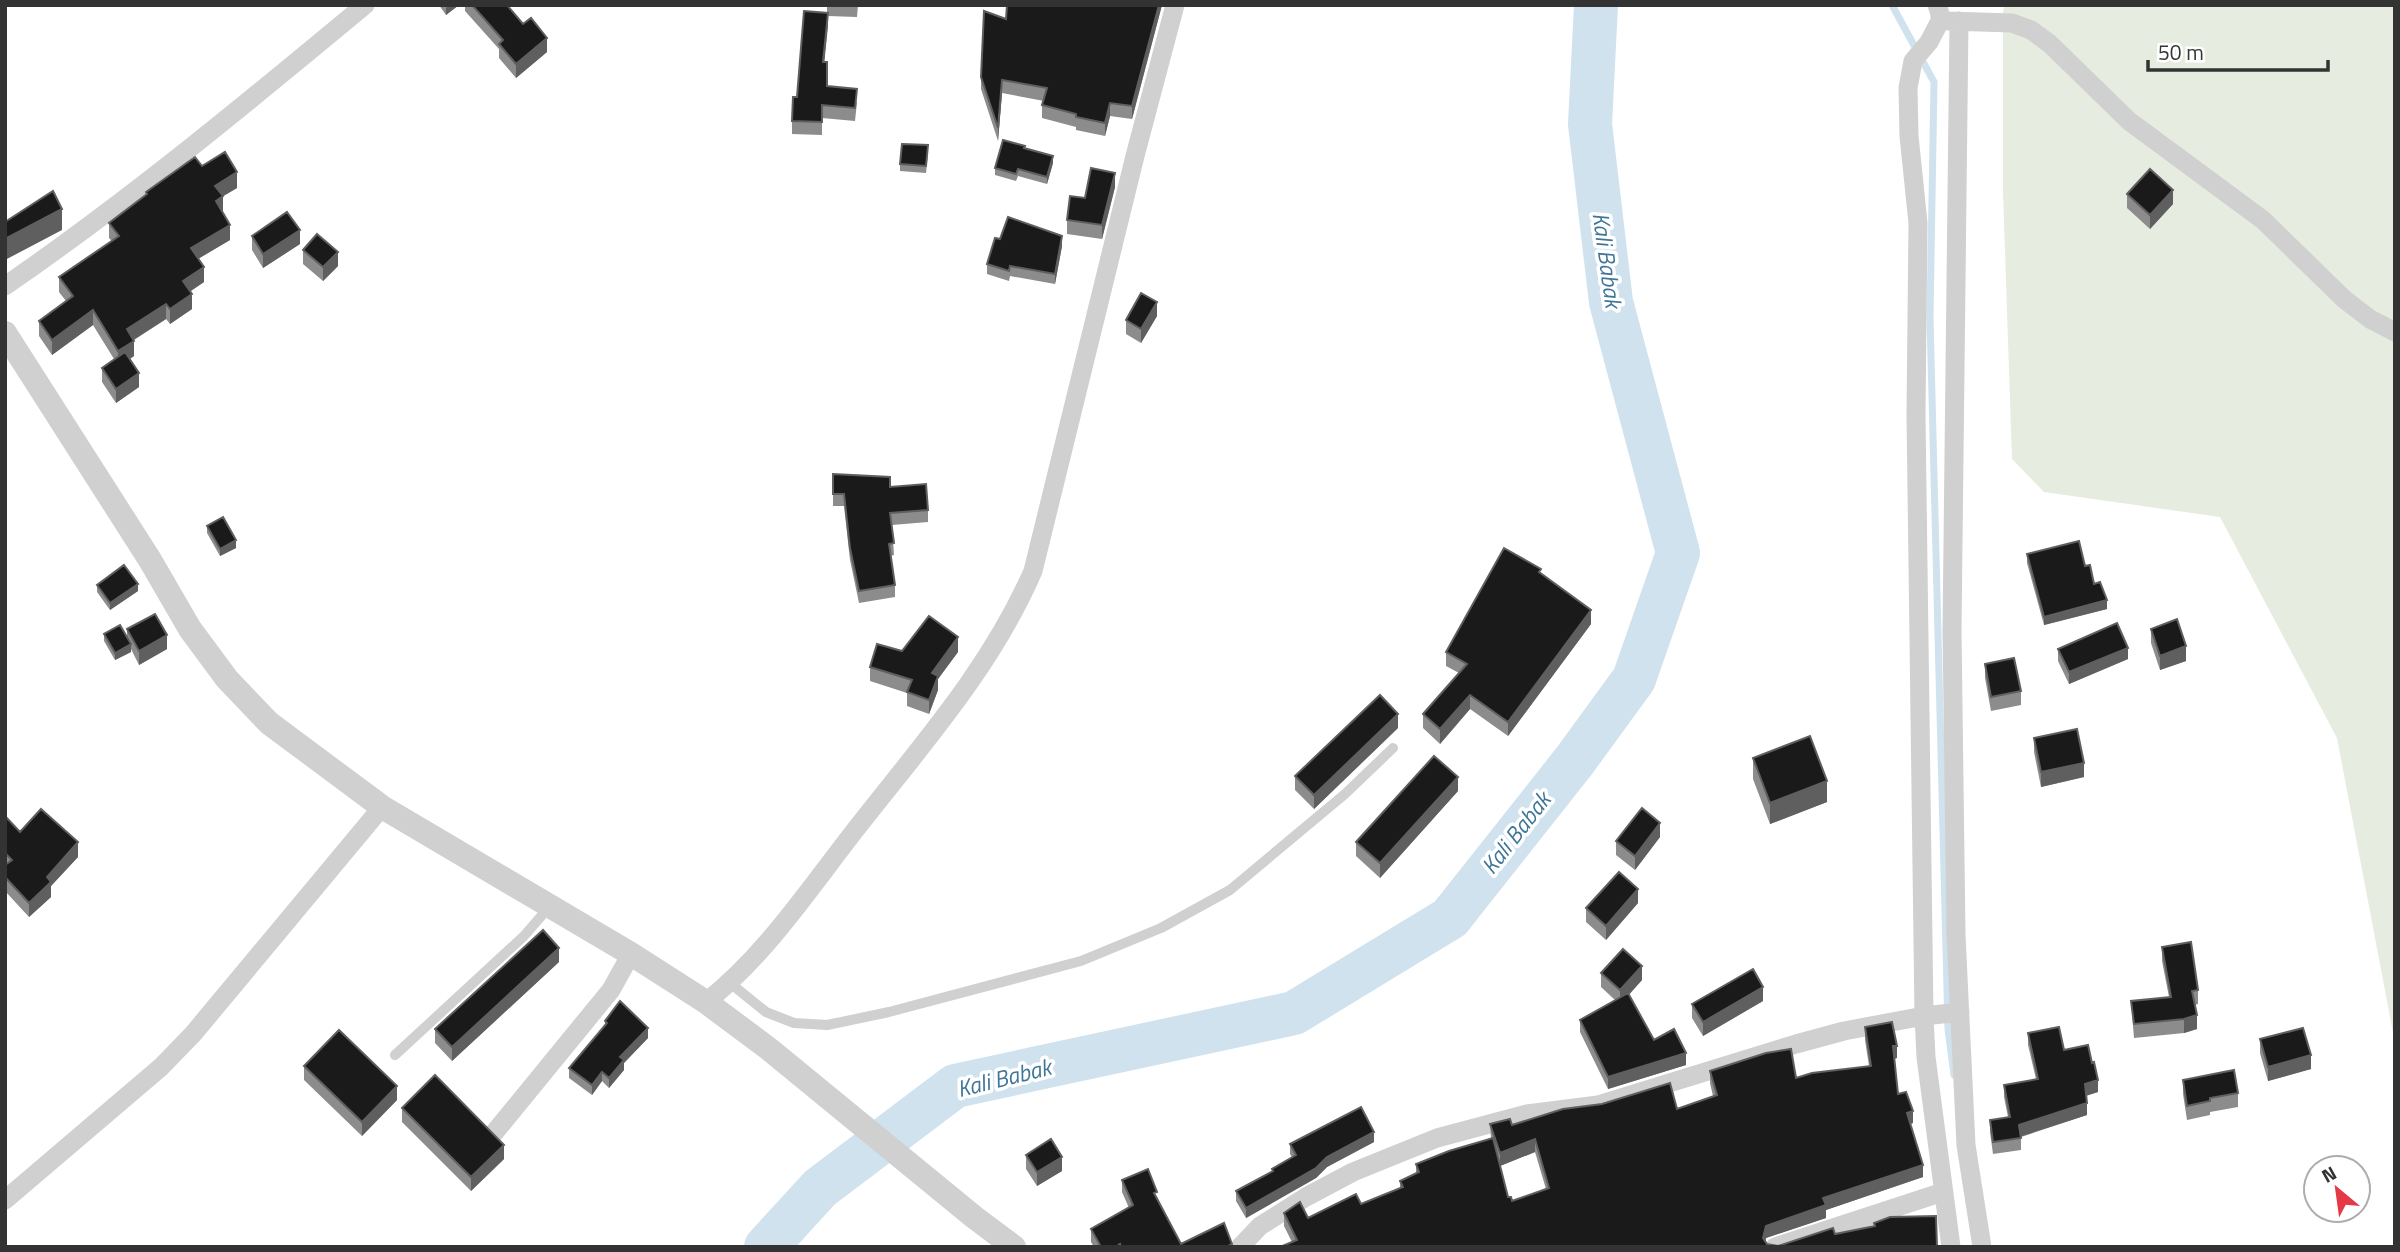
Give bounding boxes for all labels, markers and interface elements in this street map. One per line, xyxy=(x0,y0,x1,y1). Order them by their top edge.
scale bar xyxy=(2148,28,2328,72)
text: 50 m xyxy=(2158,36,2204,68)
water label: Kali Babak xyxy=(1584,210,1632,313)
water label: Kali Babak xyxy=(1472,782,1561,881)
water label: Kali Babak xyxy=(953,1048,1057,1106)
north arrow xyxy=(2302,1154,2372,1224)
text: N xyxy=(2316,1158,2341,1190)

